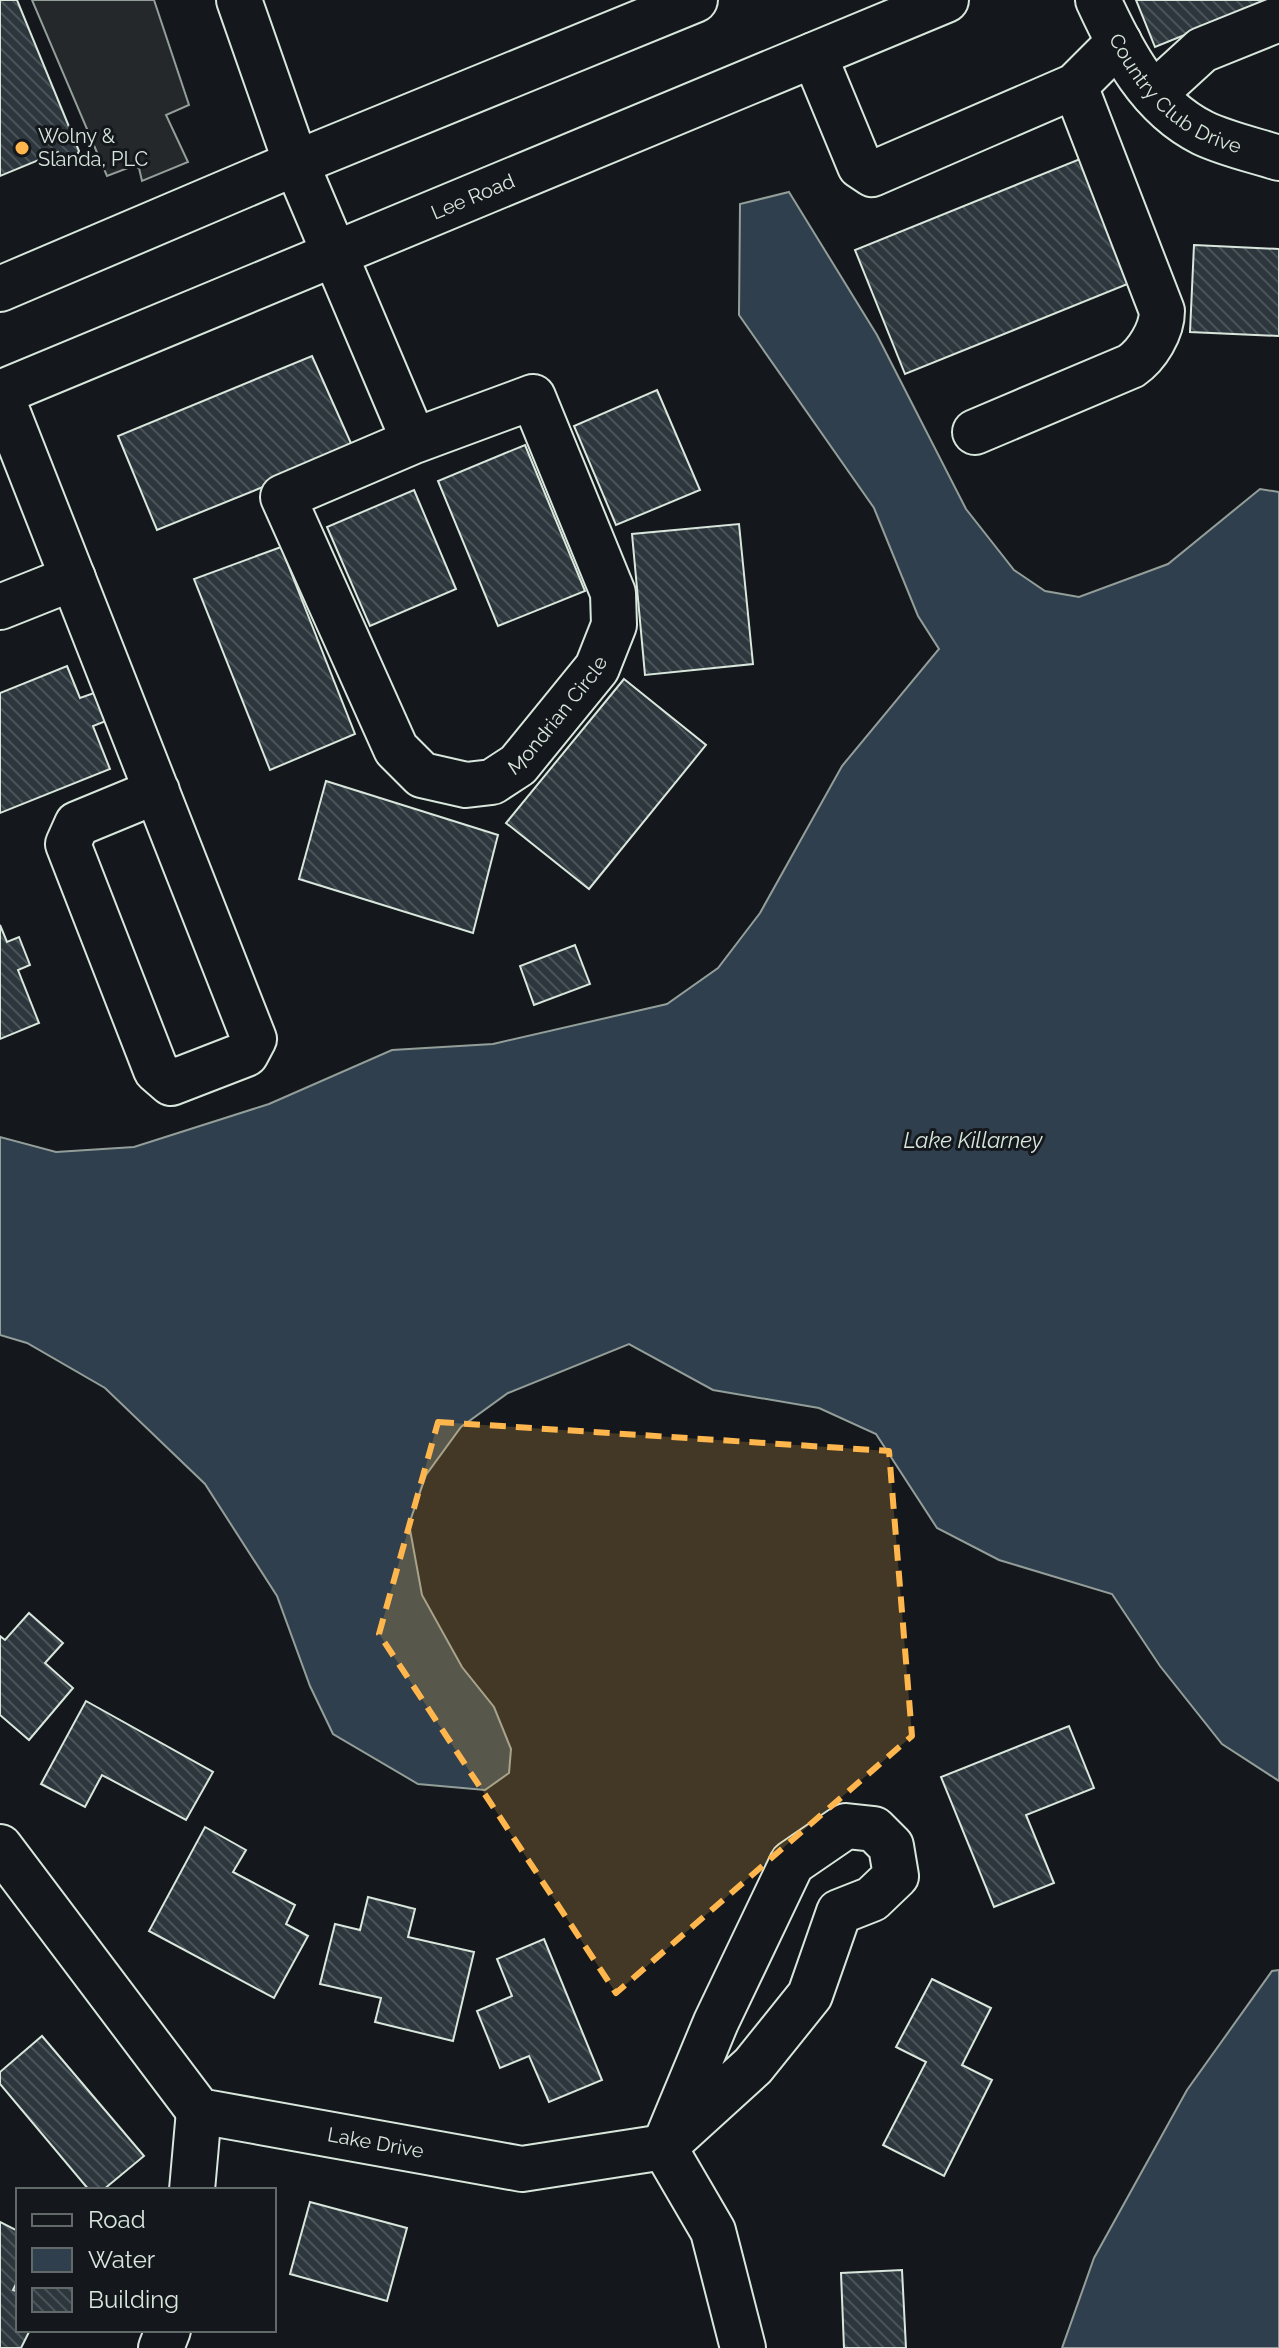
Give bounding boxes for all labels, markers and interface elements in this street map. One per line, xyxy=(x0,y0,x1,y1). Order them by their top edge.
street label: Country Club Drive xyxy=(1104,29,1245,158)
place label: Wolny & Slanda, PLC xyxy=(38,124,149,171)
marker: Wolny & Slanda, PLC xyxy=(13,139,31,157)
street label: Lee Road xyxy=(428,169,518,225)
street label: Mondrian Circle xyxy=(504,653,612,780)
water label: Lake Killarney xyxy=(904,1127,1044,1153)
street label: Lake Drive xyxy=(326,2122,426,2163)
legend xyxy=(16,2188,276,2332)
text: Road xyxy=(88,2205,146,2234)
text: Water xyxy=(88,2245,156,2274)
text: Building xyxy=(88,2285,179,2314)

